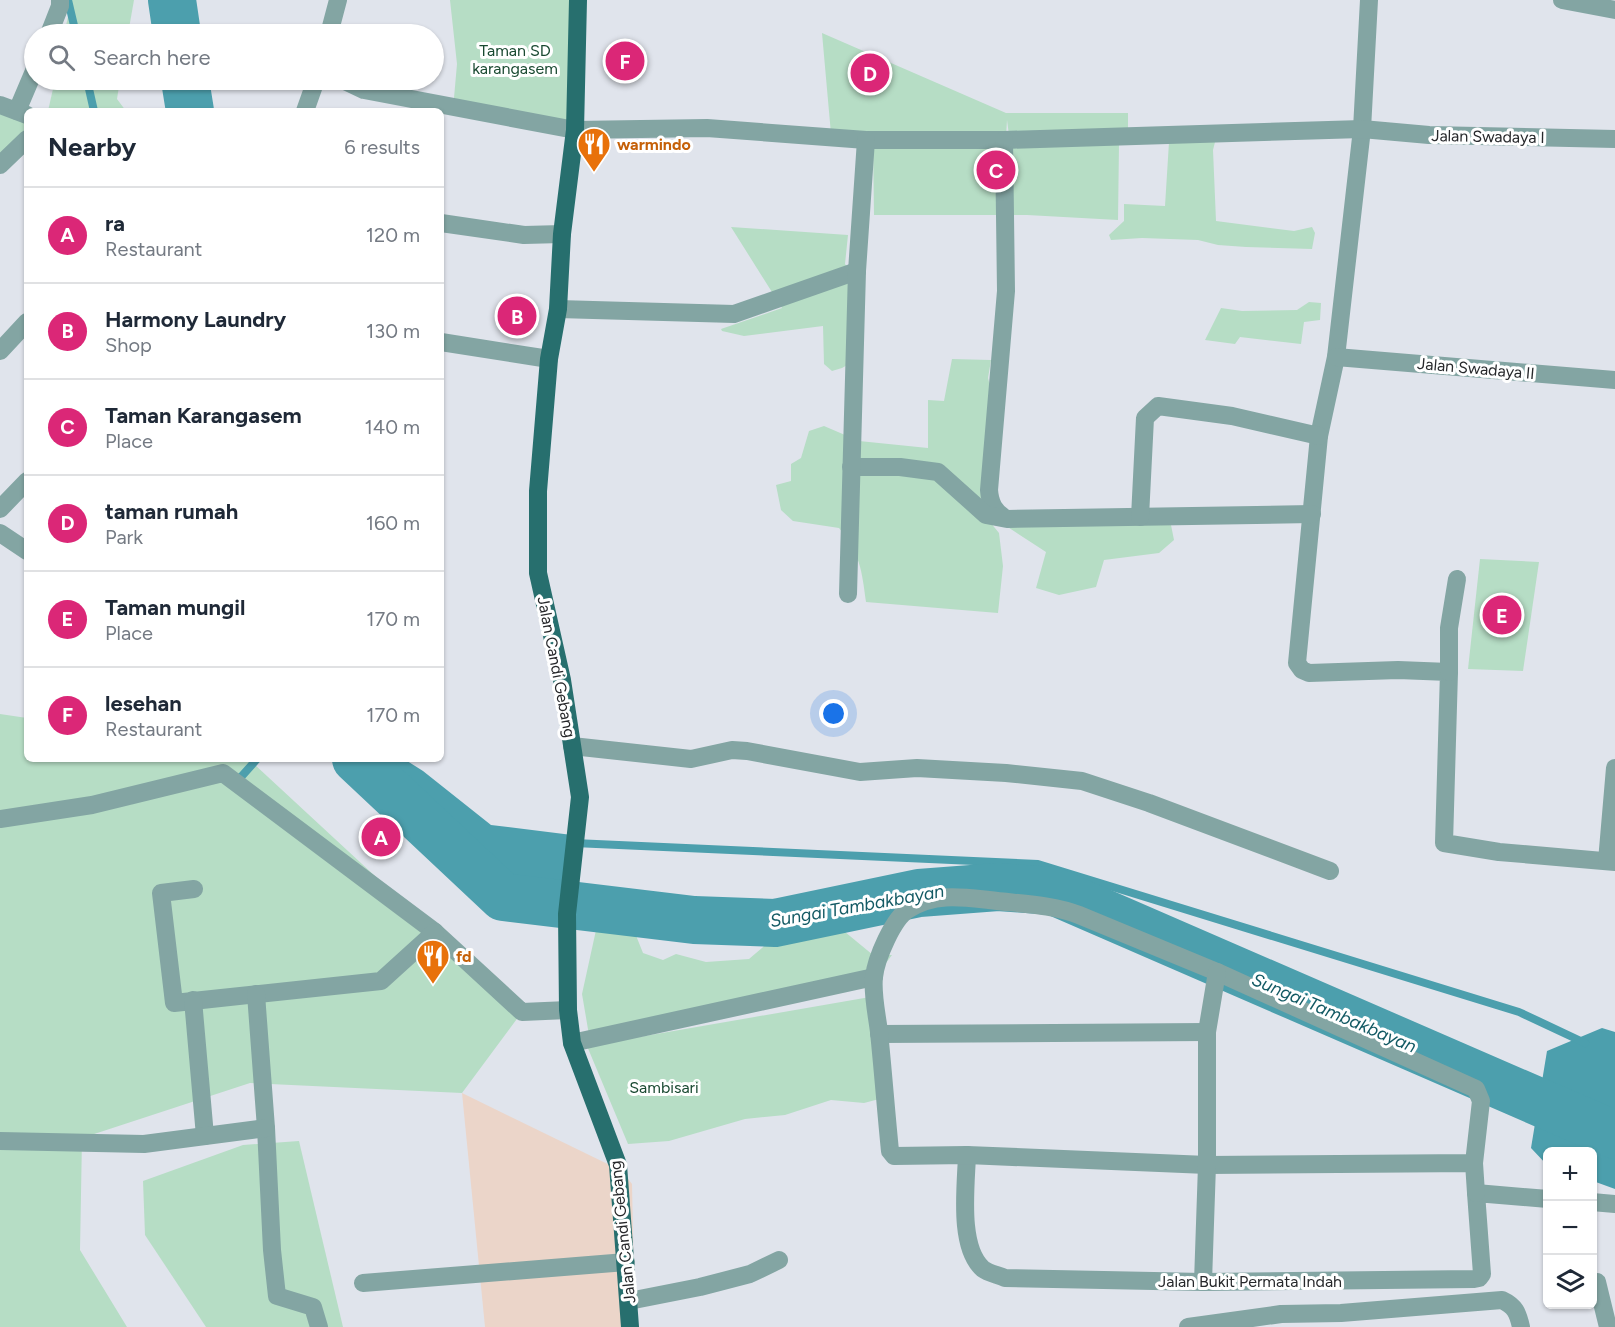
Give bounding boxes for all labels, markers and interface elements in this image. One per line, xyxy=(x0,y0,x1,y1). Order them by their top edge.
search box xyxy=(24,24,444,90)
pin: F xyxy=(606,38,644,84)
icon: search xyxy=(45,41,78,74)
park label: Taman SD karangasem xyxy=(472,41,558,78)
text: Search here xyxy=(93,44,211,71)
pin: D xyxy=(850,50,890,96)
restaurant icon: warmindo xyxy=(576,126,612,173)
street label: Jalan Swadaya I xyxy=(1431,126,1545,147)
text: Nearby xyxy=(48,131,136,163)
text: 6 results xyxy=(344,135,420,159)
place label: warmindo xyxy=(617,135,691,154)
pin: C xyxy=(976,148,1016,192)
text: ra xyxy=(105,210,125,237)
text: A xyxy=(60,223,75,247)
text: 120 m xyxy=(366,223,420,247)
text: Restaurant xyxy=(105,237,202,261)
pin: B xyxy=(498,294,536,338)
text: Harmony Laundry xyxy=(105,306,286,333)
text: B xyxy=(61,319,74,343)
text: 130 m xyxy=(366,319,420,343)
text: Shop xyxy=(105,333,152,357)
street label: Jalan Swadaya II xyxy=(1416,354,1535,383)
text: Taman Karangasem xyxy=(105,402,302,429)
text: C xyxy=(60,415,75,439)
text: 140 m xyxy=(365,415,420,439)
text: Place xyxy=(105,429,153,453)
text: taman rumah xyxy=(105,498,238,525)
text: D xyxy=(61,511,75,535)
text: 160 m xyxy=(366,511,420,535)
text: Park xyxy=(105,525,143,549)
pin: E xyxy=(1482,592,1522,638)
text: Taman mungil xyxy=(105,594,245,621)
street label: Jalan Candi Gebang xyxy=(534,595,580,739)
text: E xyxy=(62,607,73,631)
text: 170 m xyxy=(366,607,420,631)
text: Place xyxy=(105,621,153,645)
text: lesehan xyxy=(105,690,182,717)
your location xyxy=(819,699,848,728)
text: F xyxy=(62,703,73,727)
text: 170 m xyxy=(366,703,420,727)
text: Restaurant xyxy=(105,717,202,741)
pin: A xyxy=(362,814,400,860)
water label: Sungai Tambakbayan xyxy=(768,880,946,932)
restaurant icon: fd xyxy=(415,938,451,985)
place label: fd xyxy=(456,947,472,966)
water label: Sungai Tambakbayan xyxy=(1248,968,1420,1058)
park label: Sambisari xyxy=(629,1078,699,1097)
map controls xyxy=(1543,1147,1597,1309)
button: + xyxy=(1543,1147,1597,1201)
street label: Jalan Candi Gebang xyxy=(606,1160,639,1304)
button: − xyxy=(1543,1201,1597,1255)
button: layers xyxy=(1543,1255,1597,1309)
street label: Jalan Bukit Permata Indah xyxy=(1158,1272,1342,1291)

